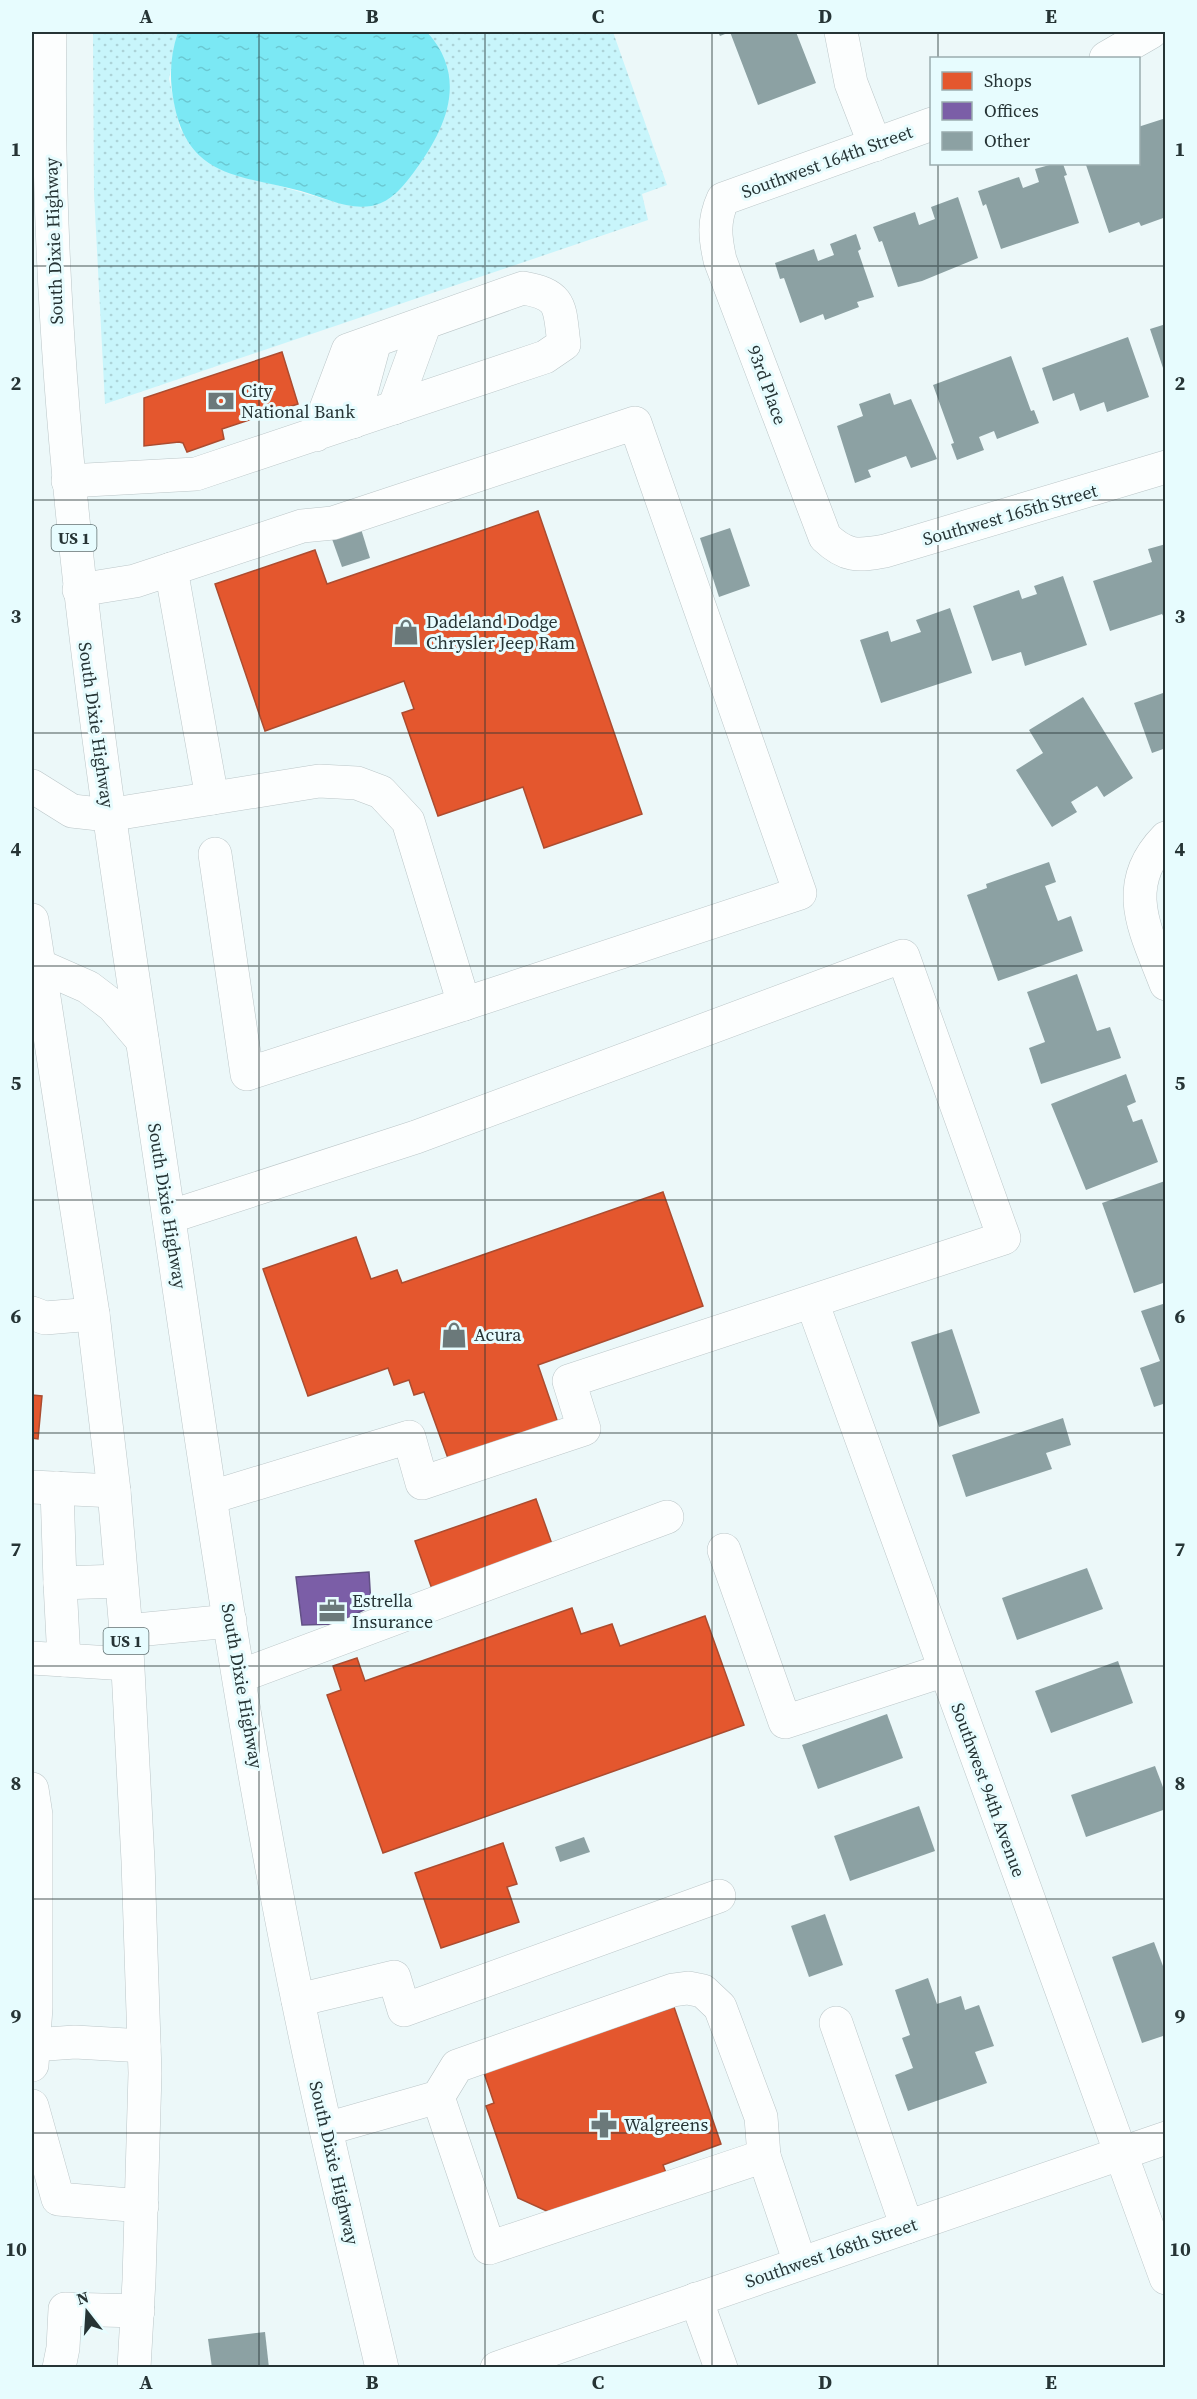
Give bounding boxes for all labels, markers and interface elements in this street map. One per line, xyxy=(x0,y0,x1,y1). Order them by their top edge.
text: A xyxy=(139,2,153,30)
text: B xyxy=(365,2,379,30)
text: C xyxy=(592,2,604,30)
text: D xyxy=(818,2,832,30)
text: E xyxy=(1045,2,1057,30)
legend xyxy=(930,57,1140,165)
text: Shops xyxy=(984,68,1032,93)
text: Offices xyxy=(984,98,1039,123)
street label: Southwest 164th Street xyxy=(738,119,916,204)
text: Other xyxy=(984,128,1031,153)
text: 1 xyxy=(11,135,21,163)
text: 1 xyxy=(1175,135,1185,163)
street label: South Dixie Highway xyxy=(38,156,69,325)
street label: 93rd Place xyxy=(742,342,793,428)
text: 2 xyxy=(11,369,22,397)
text: 2 xyxy=(1175,369,1186,397)
place label: City National Bank xyxy=(241,378,355,424)
bank icon: City National Bank xyxy=(206,386,236,416)
street label: Southwest 165th Street xyxy=(920,478,1100,551)
road number: US 1 xyxy=(52,525,97,551)
text: 3 xyxy=(11,602,22,630)
text: 3 xyxy=(1175,602,1186,630)
place label: Dadeland Dodge Chrysler Jeep Ram xyxy=(426,609,575,655)
shop icon: Dadeland Dodge Chrysler Jeep Ram xyxy=(391,617,421,647)
street label: South Dixie Highway xyxy=(72,640,121,810)
text: 4 xyxy=(11,835,22,863)
text: 4 xyxy=(1175,835,1186,863)
text: 5 xyxy=(11,1069,22,1097)
text: 5 xyxy=(1175,1069,1186,1097)
street label: South Dixie Highway xyxy=(142,1121,193,1291)
text: 6 xyxy=(11,1302,22,1330)
text: 6 xyxy=(1175,1302,1186,1330)
shop icon: Acura xyxy=(439,1320,469,1350)
place label: Acura xyxy=(474,1322,522,1347)
text: 7 xyxy=(11,1535,22,1563)
text: 7 xyxy=(1175,1535,1186,1563)
place label: Estrella Insurance xyxy=(352,1588,433,1634)
office icon: Estrella Insurance xyxy=(317,1596,347,1626)
street label: South Dixie Highway xyxy=(216,1601,269,1771)
road number: US 1 xyxy=(104,1628,148,1654)
street label: Southwest 94th Avenue xyxy=(945,1699,1032,1881)
text: 8 xyxy=(11,1769,21,1797)
text: 8 xyxy=(1175,1769,1185,1797)
text: 9 xyxy=(11,2002,22,2030)
text: 9 xyxy=(1175,2002,1186,2030)
street label: South Dixie Highway xyxy=(303,2079,366,2248)
pharmacy icon: Walgreens xyxy=(589,2110,619,2140)
place label: Walgreens xyxy=(624,2112,708,2137)
street label: Southwest 168th Street xyxy=(742,2211,920,2294)
text: 10 xyxy=(5,2235,27,2263)
text: 10 xyxy=(1169,2235,1191,2263)
north arrow xyxy=(57,2282,117,2342)
text: N xyxy=(74,2285,92,2310)
text: A xyxy=(139,2368,153,2396)
text: B xyxy=(365,2368,379,2396)
text: C xyxy=(592,2368,604,2396)
text: D xyxy=(818,2368,832,2396)
text: E xyxy=(1045,2368,1057,2396)

